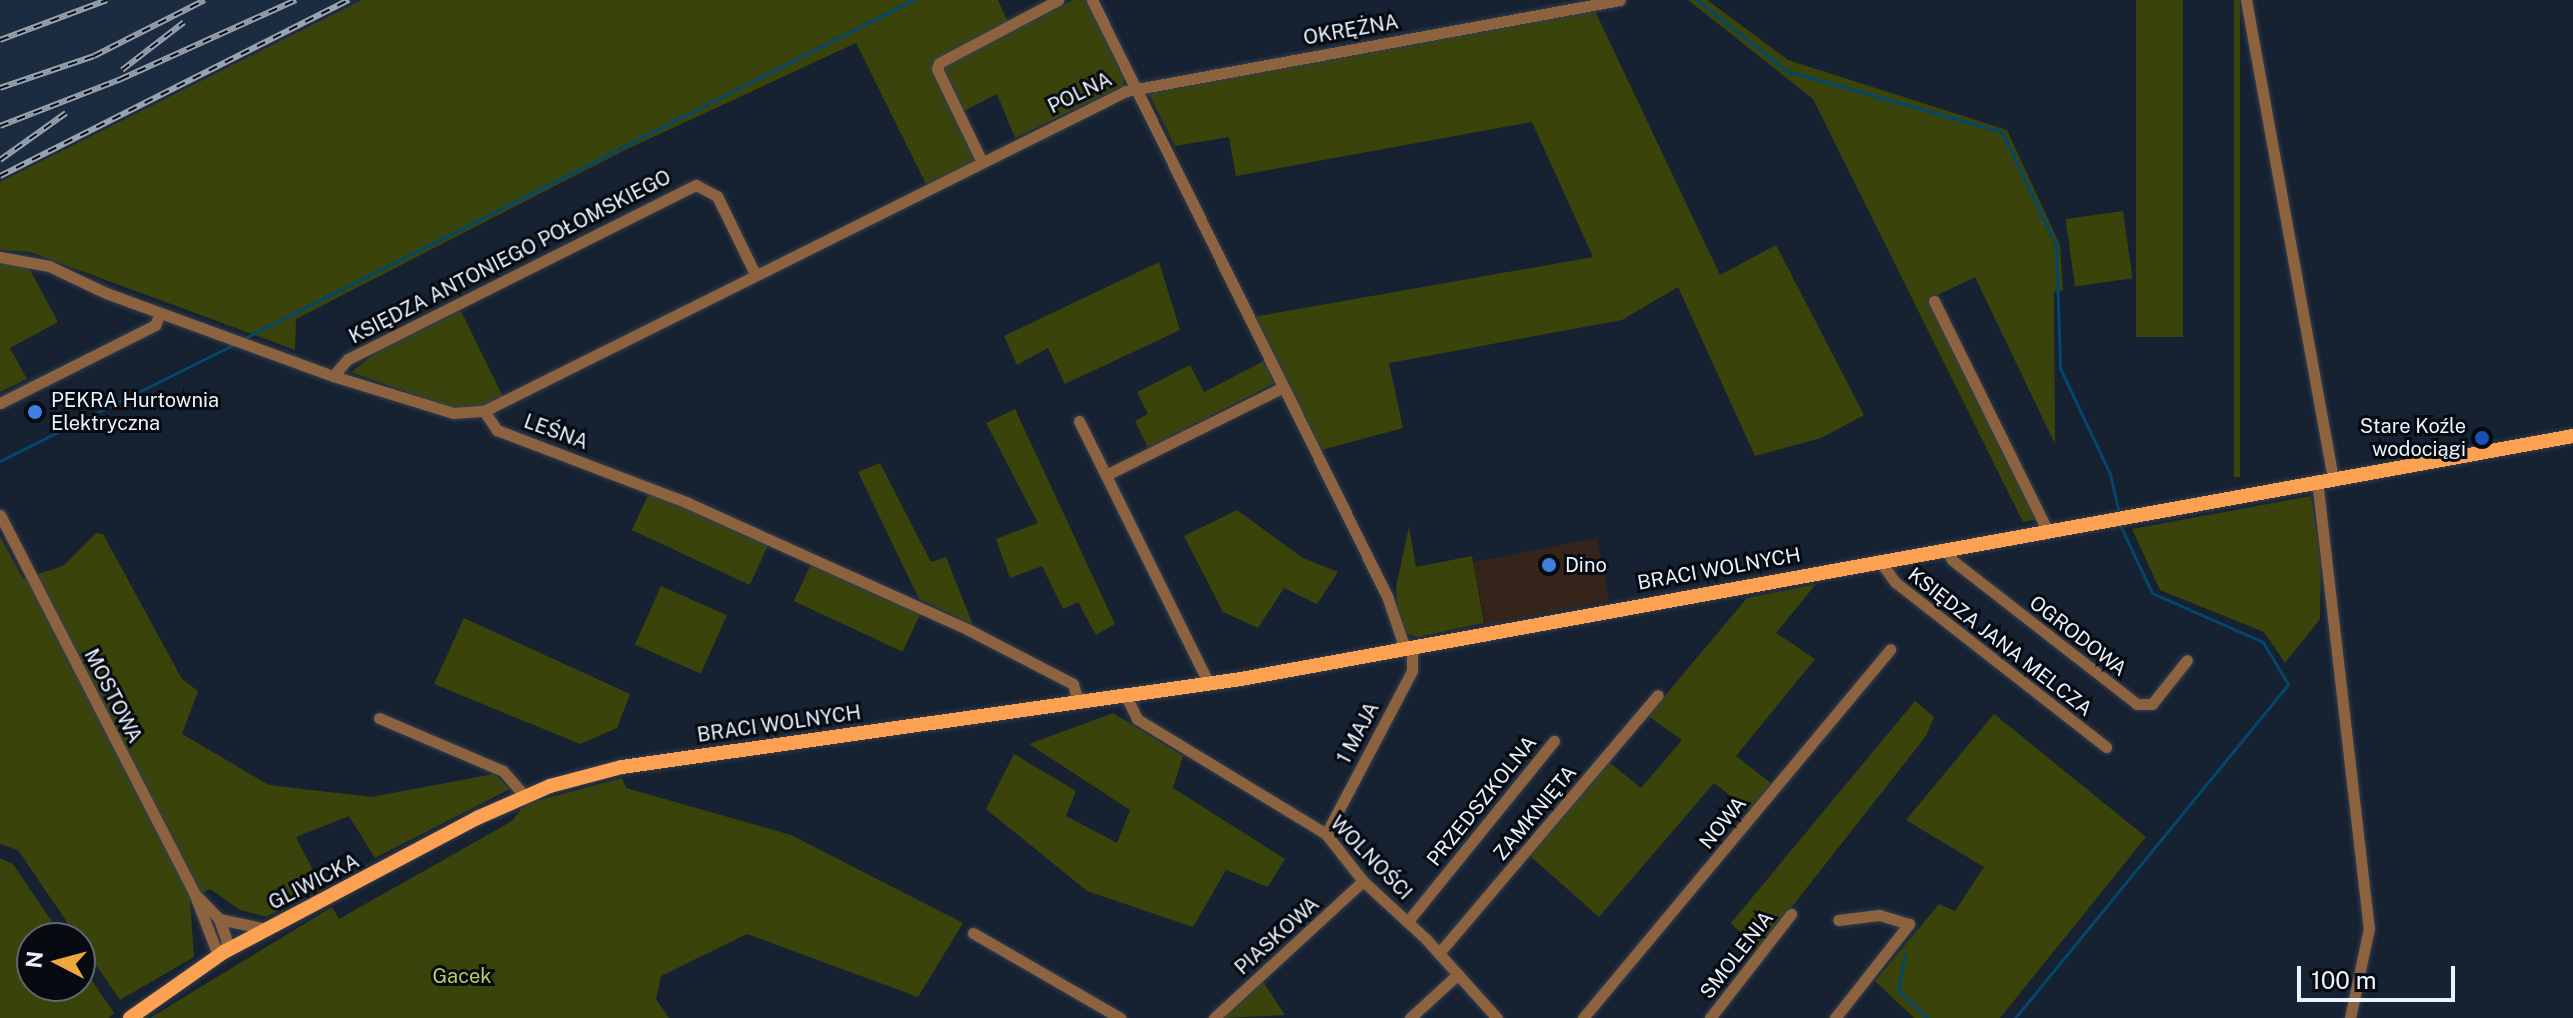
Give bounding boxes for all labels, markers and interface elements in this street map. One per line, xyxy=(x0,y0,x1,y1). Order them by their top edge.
street label: OKRĘŻNA xyxy=(1302,10,1400,50)
street label: POLNA xyxy=(1044,67,1116,119)
street label: KSIĘDZA ANTONIEGO POŁOMSKIEGO xyxy=(345,165,675,349)
place label: PEKRA Hurtownia Elektryczna xyxy=(51,388,219,435)
marker: PEKRA Hurtownia Elektryczna xyxy=(26,403,44,421)
street label: LEŚNA xyxy=(521,409,591,455)
place label: Stare Koźle wodociągi xyxy=(2360,414,2466,461)
marker: Stare Koźle wodociągi xyxy=(2473,429,2491,447)
street label: BRACI WOLNYCH xyxy=(1635,543,1803,595)
place label: Dino xyxy=(1565,553,1607,577)
marker: Dino xyxy=(1540,556,1558,574)
street label: KSIĘDZA JANA MELCZA xyxy=(1903,563,2097,721)
street label: OGRODOWA xyxy=(2025,591,2131,681)
street label: MOSTOWA xyxy=(79,645,147,747)
street label: 1 MAJA xyxy=(1332,698,1384,768)
street label: BRACI WOLNYCH xyxy=(695,701,863,747)
street label: PRZEDSZKOLNA xyxy=(1422,731,1542,871)
street label: ZAMKNIĘTA xyxy=(1488,761,1582,865)
street label: NOWA xyxy=(1695,792,1751,854)
street label: WOLNOŚCI xyxy=(1325,811,1417,905)
street label: GLIWICKA xyxy=(265,849,363,915)
street label: PIASKOWA xyxy=(1230,892,1324,980)
street label: SMOLENIA xyxy=(1695,906,1779,1004)
north arrow xyxy=(16,922,96,1002)
text: N xyxy=(20,950,48,970)
scale bar xyxy=(2301,950,2459,1000)
park label: Gacek xyxy=(432,964,492,988)
text: 100 m xyxy=(2311,966,2377,994)

